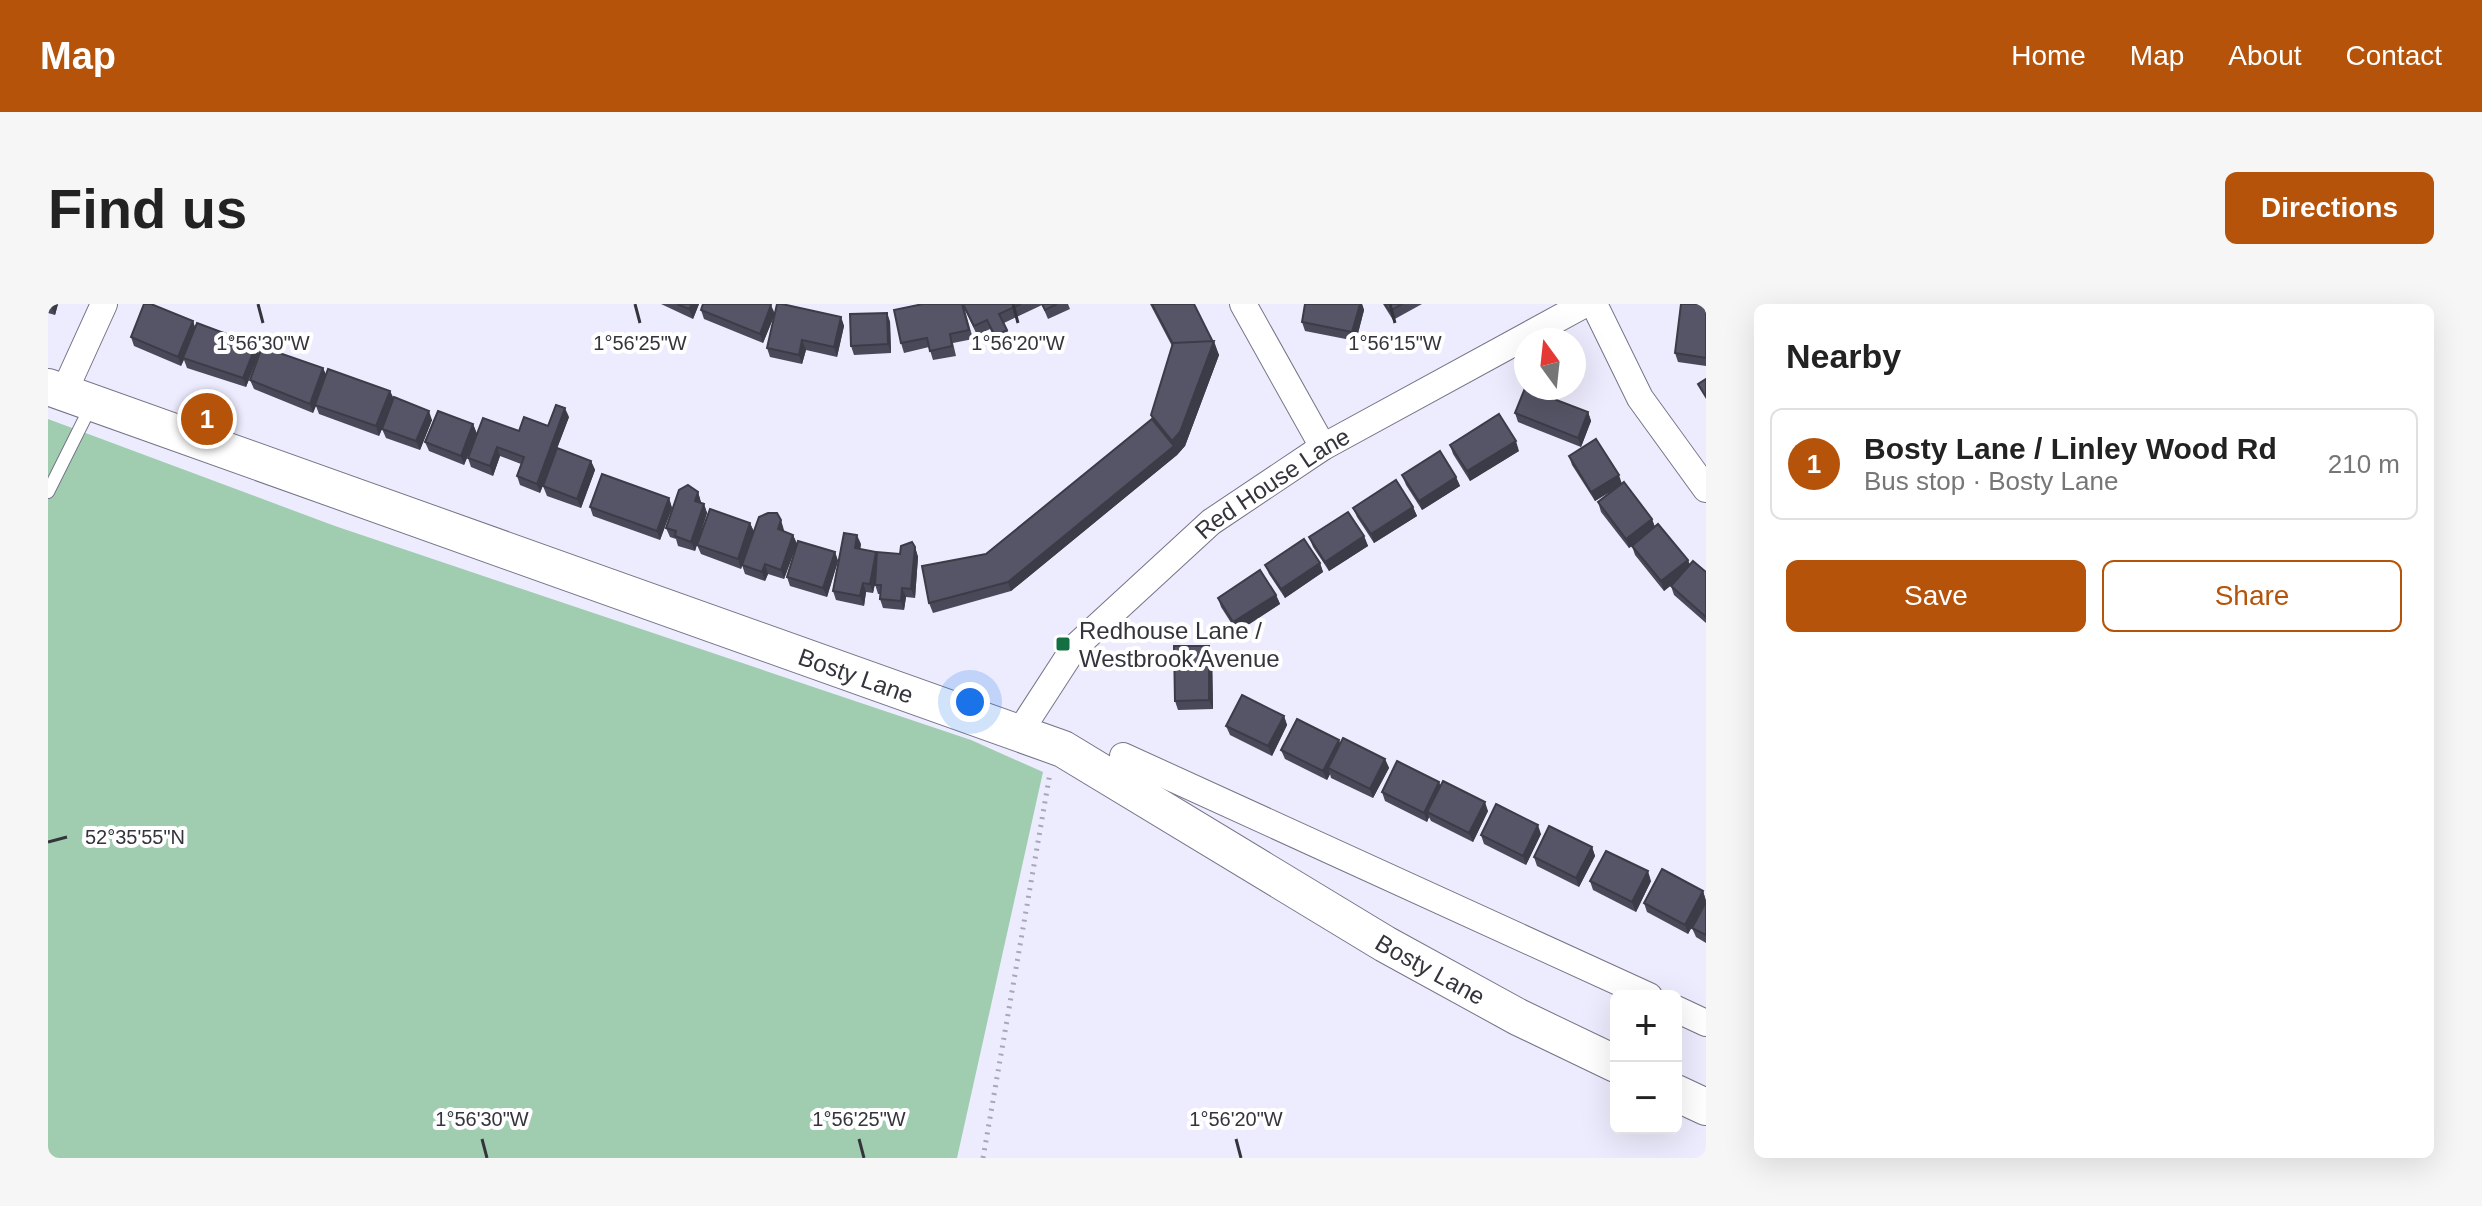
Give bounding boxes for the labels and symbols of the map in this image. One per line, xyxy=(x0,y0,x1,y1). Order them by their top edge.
north arrow xyxy=(1514,328,1586,400)
text: 1°56'30"W xyxy=(216,332,310,354)
text: 1°56'25"W xyxy=(593,332,687,354)
text: 1°56'20"W xyxy=(971,332,1065,354)
text: 1°56'15"W xyxy=(1348,332,1442,354)
pin: 1 xyxy=(181,389,233,449)
street label: Red House Lane xyxy=(1189,422,1354,544)
place label: Redhouse Lane / Westbrook Avenue xyxy=(1079,617,1280,672)
marker: Redhouse Lane / Westbrook Avenue xyxy=(1054,635,1072,653)
street label: Bosty Lane xyxy=(795,642,917,708)
your location xyxy=(950,682,990,722)
text: 52°35'55"N xyxy=(85,826,185,848)
street label: Bosty Lane xyxy=(1371,928,1490,1010)
text: 1°56'30"W xyxy=(435,1108,529,1130)
text: 1°56'25"W xyxy=(812,1108,906,1130)
text: 1°56'20"W xyxy=(1189,1108,1283,1130)

